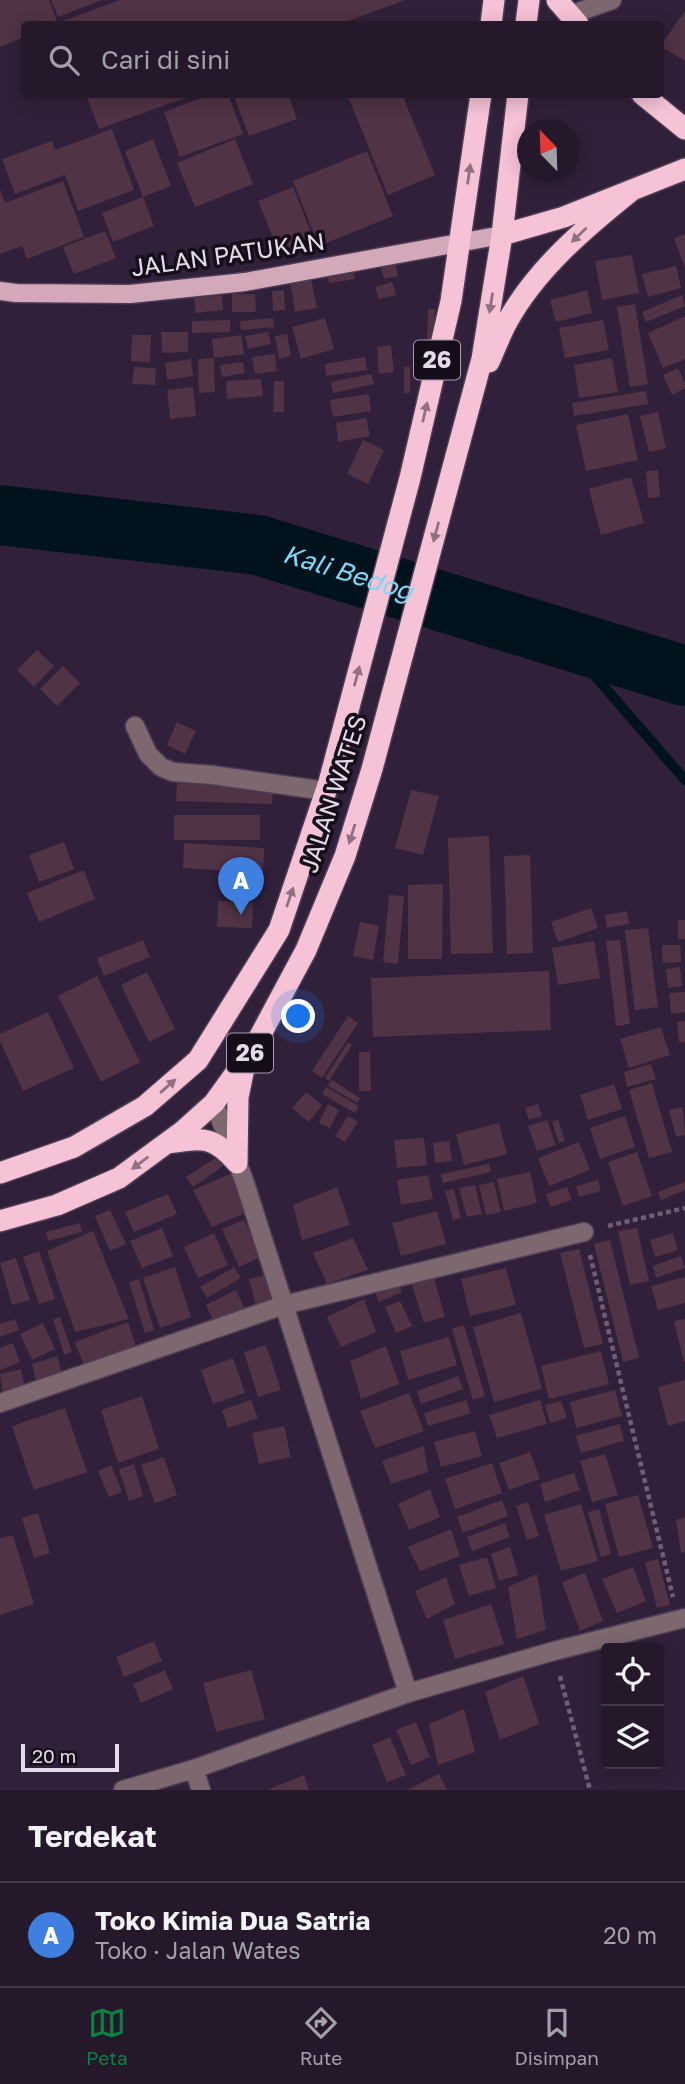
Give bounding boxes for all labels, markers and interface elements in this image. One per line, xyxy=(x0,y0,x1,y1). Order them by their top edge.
search box xyxy=(21,21,664,98)
icon: search xyxy=(45,41,83,79)
text: Cari di sini xyxy=(101,44,230,75)
north arrow xyxy=(517,119,580,182)
one-way arrow xyxy=(464,163,475,185)
street label: JALAN PATUKAN xyxy=(129,226,326,281)
one-way arrow xyxy=(571,227,587,243)
one-way arrow xyxy=(485,292,496,314)
road number: 26 xyxy=(414,340,460,380)
one-way arrow xyxy=(419,401,430,423)
one-way arrow xyxy=(430,522,441,544)
water label: Kali Bedog xyxy=(280,538,419,607)
one-way arrow xyxy=(353,665,363,686)
street label: JALAN WATES xyxy=(293,711,372,876)
one-way arrow xyxy=(346,824,357,845)
pin: A xyxy=(218,857,264,915)
one-way arrow xyxy=(285,887,296,908)
your location xyxy=(281,999,315,1033)
road number: 26 xyxy=(227,1034,273,1072)
one-way arrow xyxy=(159,1079,176,1094)
one-way arrow xyxy=(131,1155,149,1169)
map controls xyxy=(601,1643,664,1769)
button: locate xyxy=(601,1643,664,1706)
button: layers xyxy=(601,1706,664,1769)
scale bar xyxy=(21,1741,119,1773)
text: 20 m xyxy=(32,1744,76,1767)
text: Terdekat xyxy=(28,1818,157,1854)
text: Toko Kimia Dua Satria xyxy=(95,1905,370,1936)
text: A xyxy=(43,1921,59,1949)
text: 20 m xyxy=(603,1921,657,1949)
text: Toko · Jalan Wates xyxy=(95,1936,300,1964)
tab: Peta xyxy=(86,2004,128,2069)
tab: Rute xyxy=(300,2004,342,2069)
tab: Disimpan xyxy=(514,2004,599,2069)

